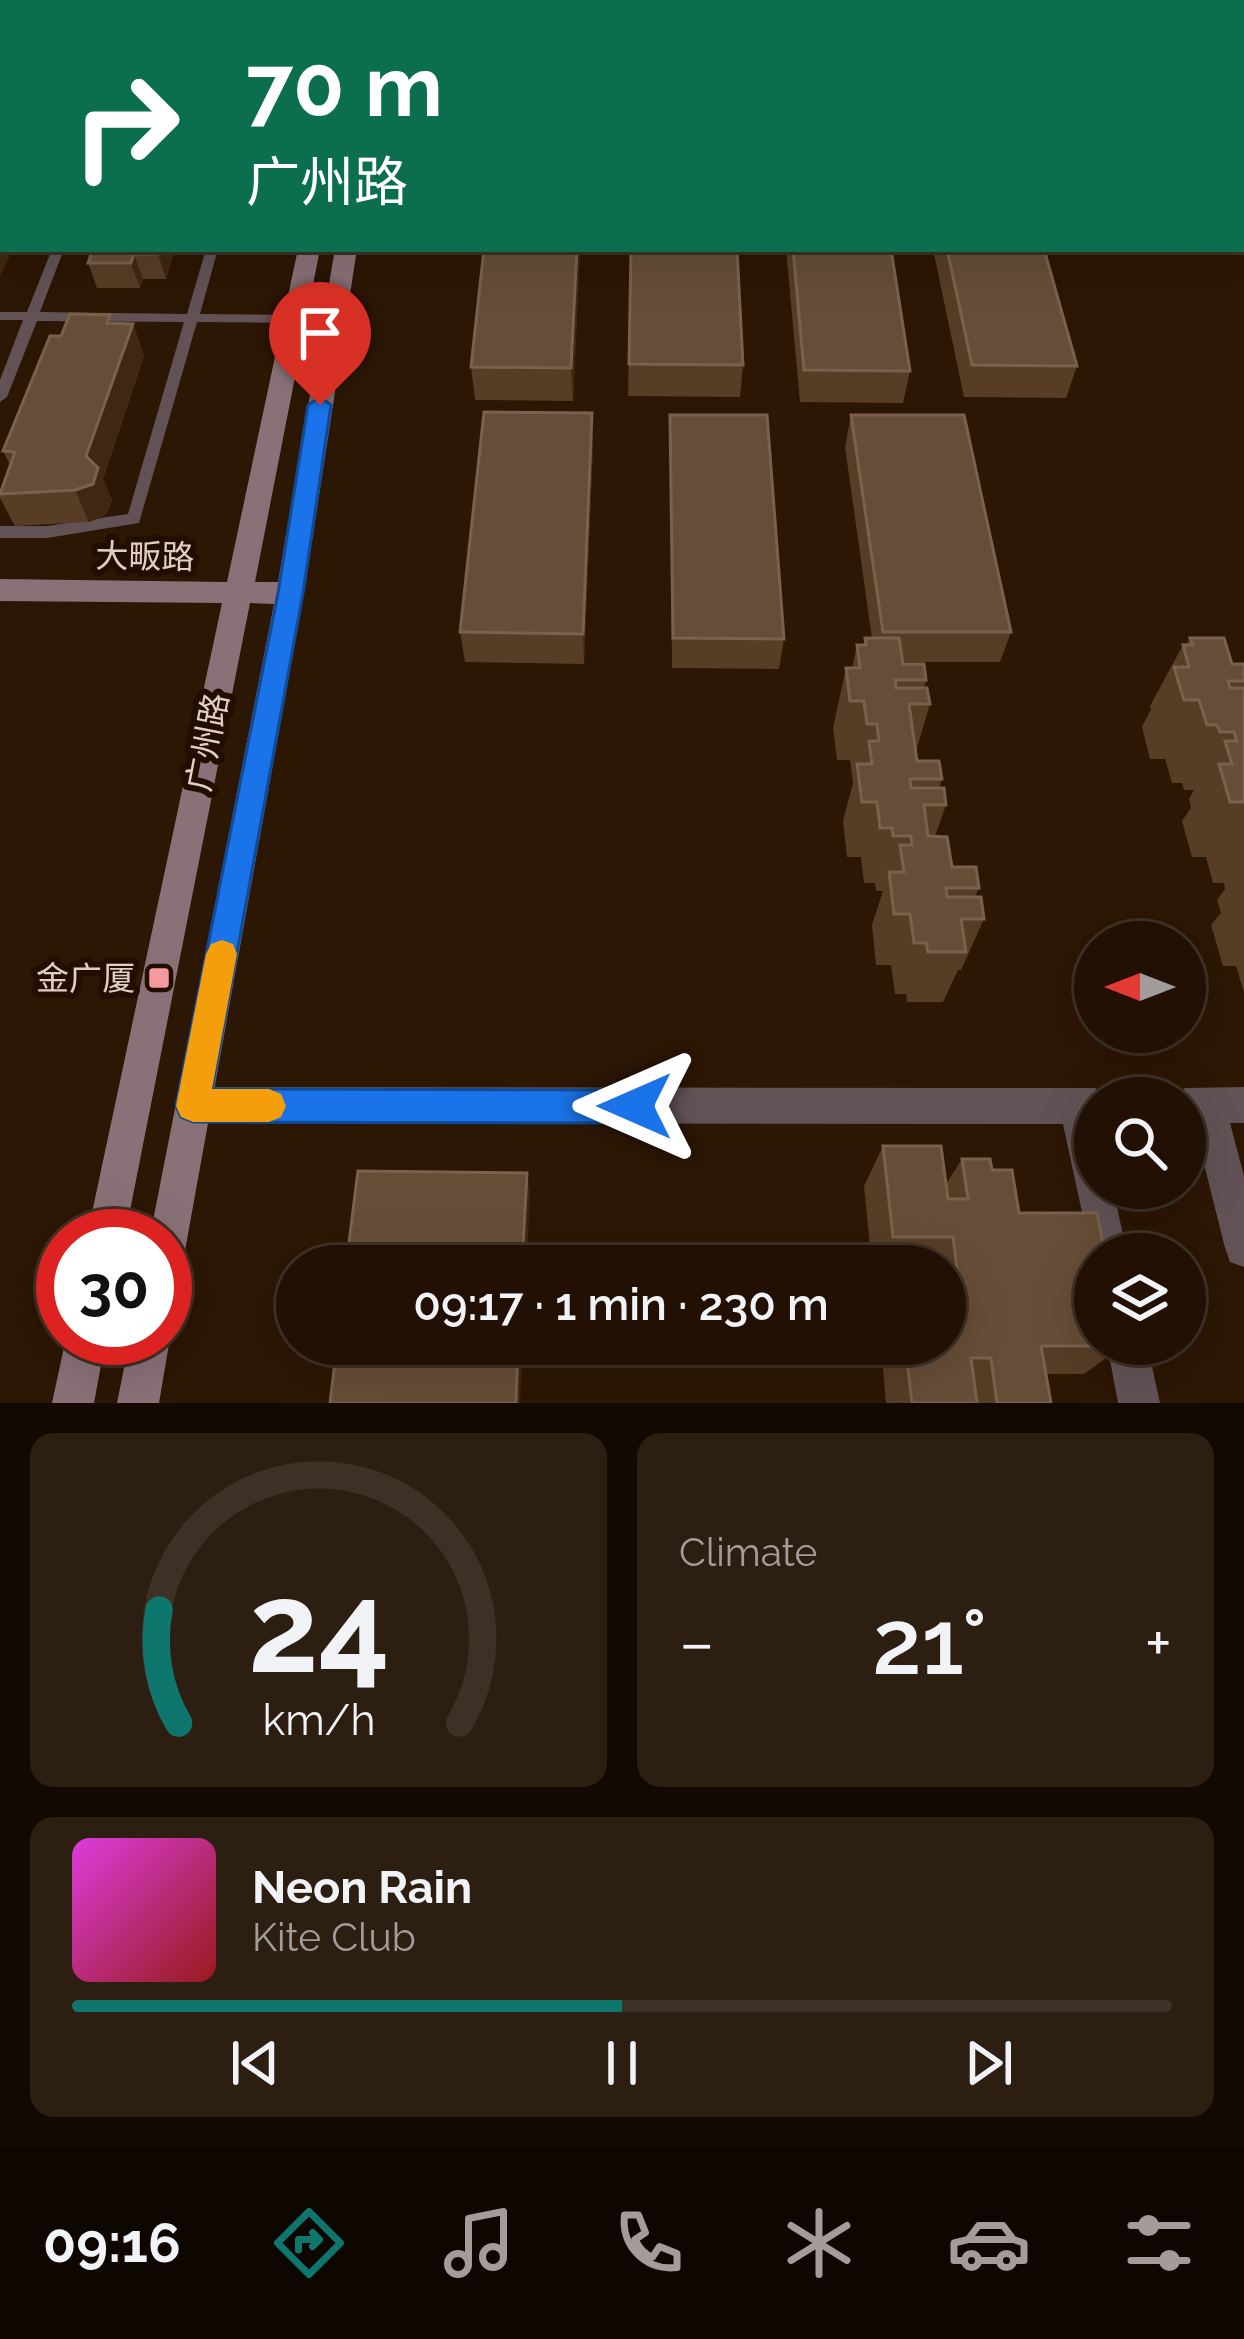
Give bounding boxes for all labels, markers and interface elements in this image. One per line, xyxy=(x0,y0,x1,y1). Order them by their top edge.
text: 70 m xyxy=(246,37,443,136)
icon: right xyxy=(48,48,204,204)
text: 广州路 xyxy=(246,150,408,214)
pin xyxy=(269,282,371,405)
icon: arrive xyxy=(287,300,353,366)
street label: 大畈路 xyxy=(95,536,195,577)
street label: 广州路 xyxy=(179,690,236,794)
north arrow xyxy=(1074,921,1206,1053)
map controls xyxy=(1074,921,1206,1365)
place label: 金广厦 xyxy=(36,959,135,998)
marker: 金广厦 xyxy=(146,965,172,991)
position arrow xyxy=(572,1043,698,1169)
button: search xyxy=(1074,1077,1206,1209)
speed limit sign: 30 xyxy=(36,1209,192,1365)
button: layers xyxy=(1074,1233,1206,1365)
text: 09:17 · 1 min · 230 m xyxy=(413,1278,829,1331)
text: Climate xyxy=(679,1529,817,1575)
text: 24 xyxy=(248,1555,389,1701)
text: 21° xyxy=(872,1589,987,1695)
text: − xyxy=(679,1604,715,1681)
text: + xyxy=(1145,1604,1172,1681)
text: km/h xyxy=(262,1695,375,1745)
text: Neon Rain xyxy=(252,1861,472,1914)
text: Kite Club xyxy=(252,1914,416,1960)
icon: previous xyxy=(222,2030,288,2096)
icon: pause xyxy=(589,2030,655,2096)
icon: next xyxy=(956,2030,1022,2096)
icon: directions xyxy=(267,2201,351,2285)
icon: music xyxy=(437,2201,521,2285)
icon: phone xyxy=(607,2201,691,2285)
icon: climate xyxy=(777,2201,861,2285)
icon: car xyxy=(947,2201,1031,2285)
icon: filters xyxy=(1117,2201,1201,2285)
text: 09:16 xyxy=(43,2211,181,2275)

